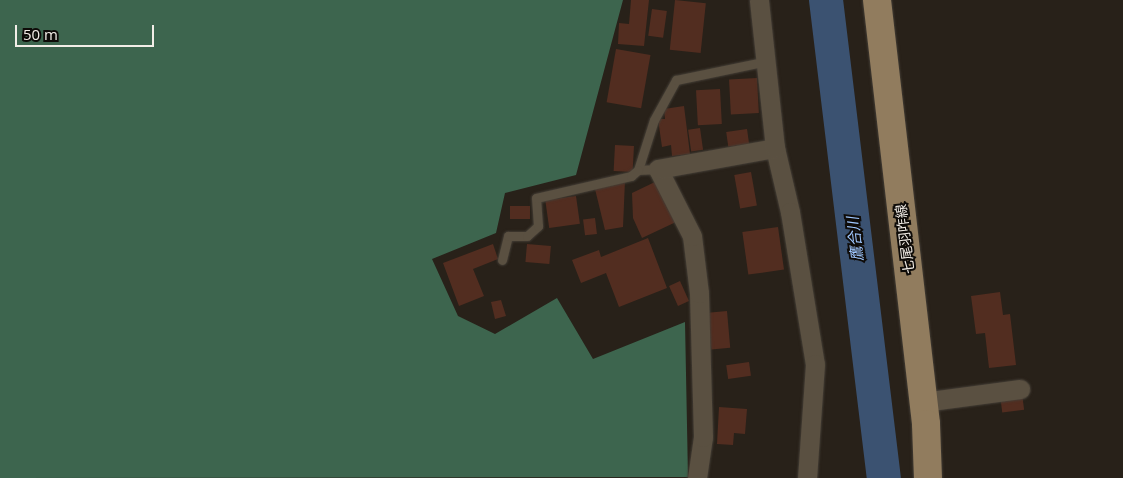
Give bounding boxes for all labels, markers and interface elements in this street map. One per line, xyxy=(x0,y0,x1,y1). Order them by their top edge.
scale bar xyxy=(18,15,156,47)
text: 50 m xyxy=(23,24,58,44)
street label: 七尾羽咋線 xyxy=(892,203,918,275)
water label: 鷹合川 xyxy=(843,216,867,262)

